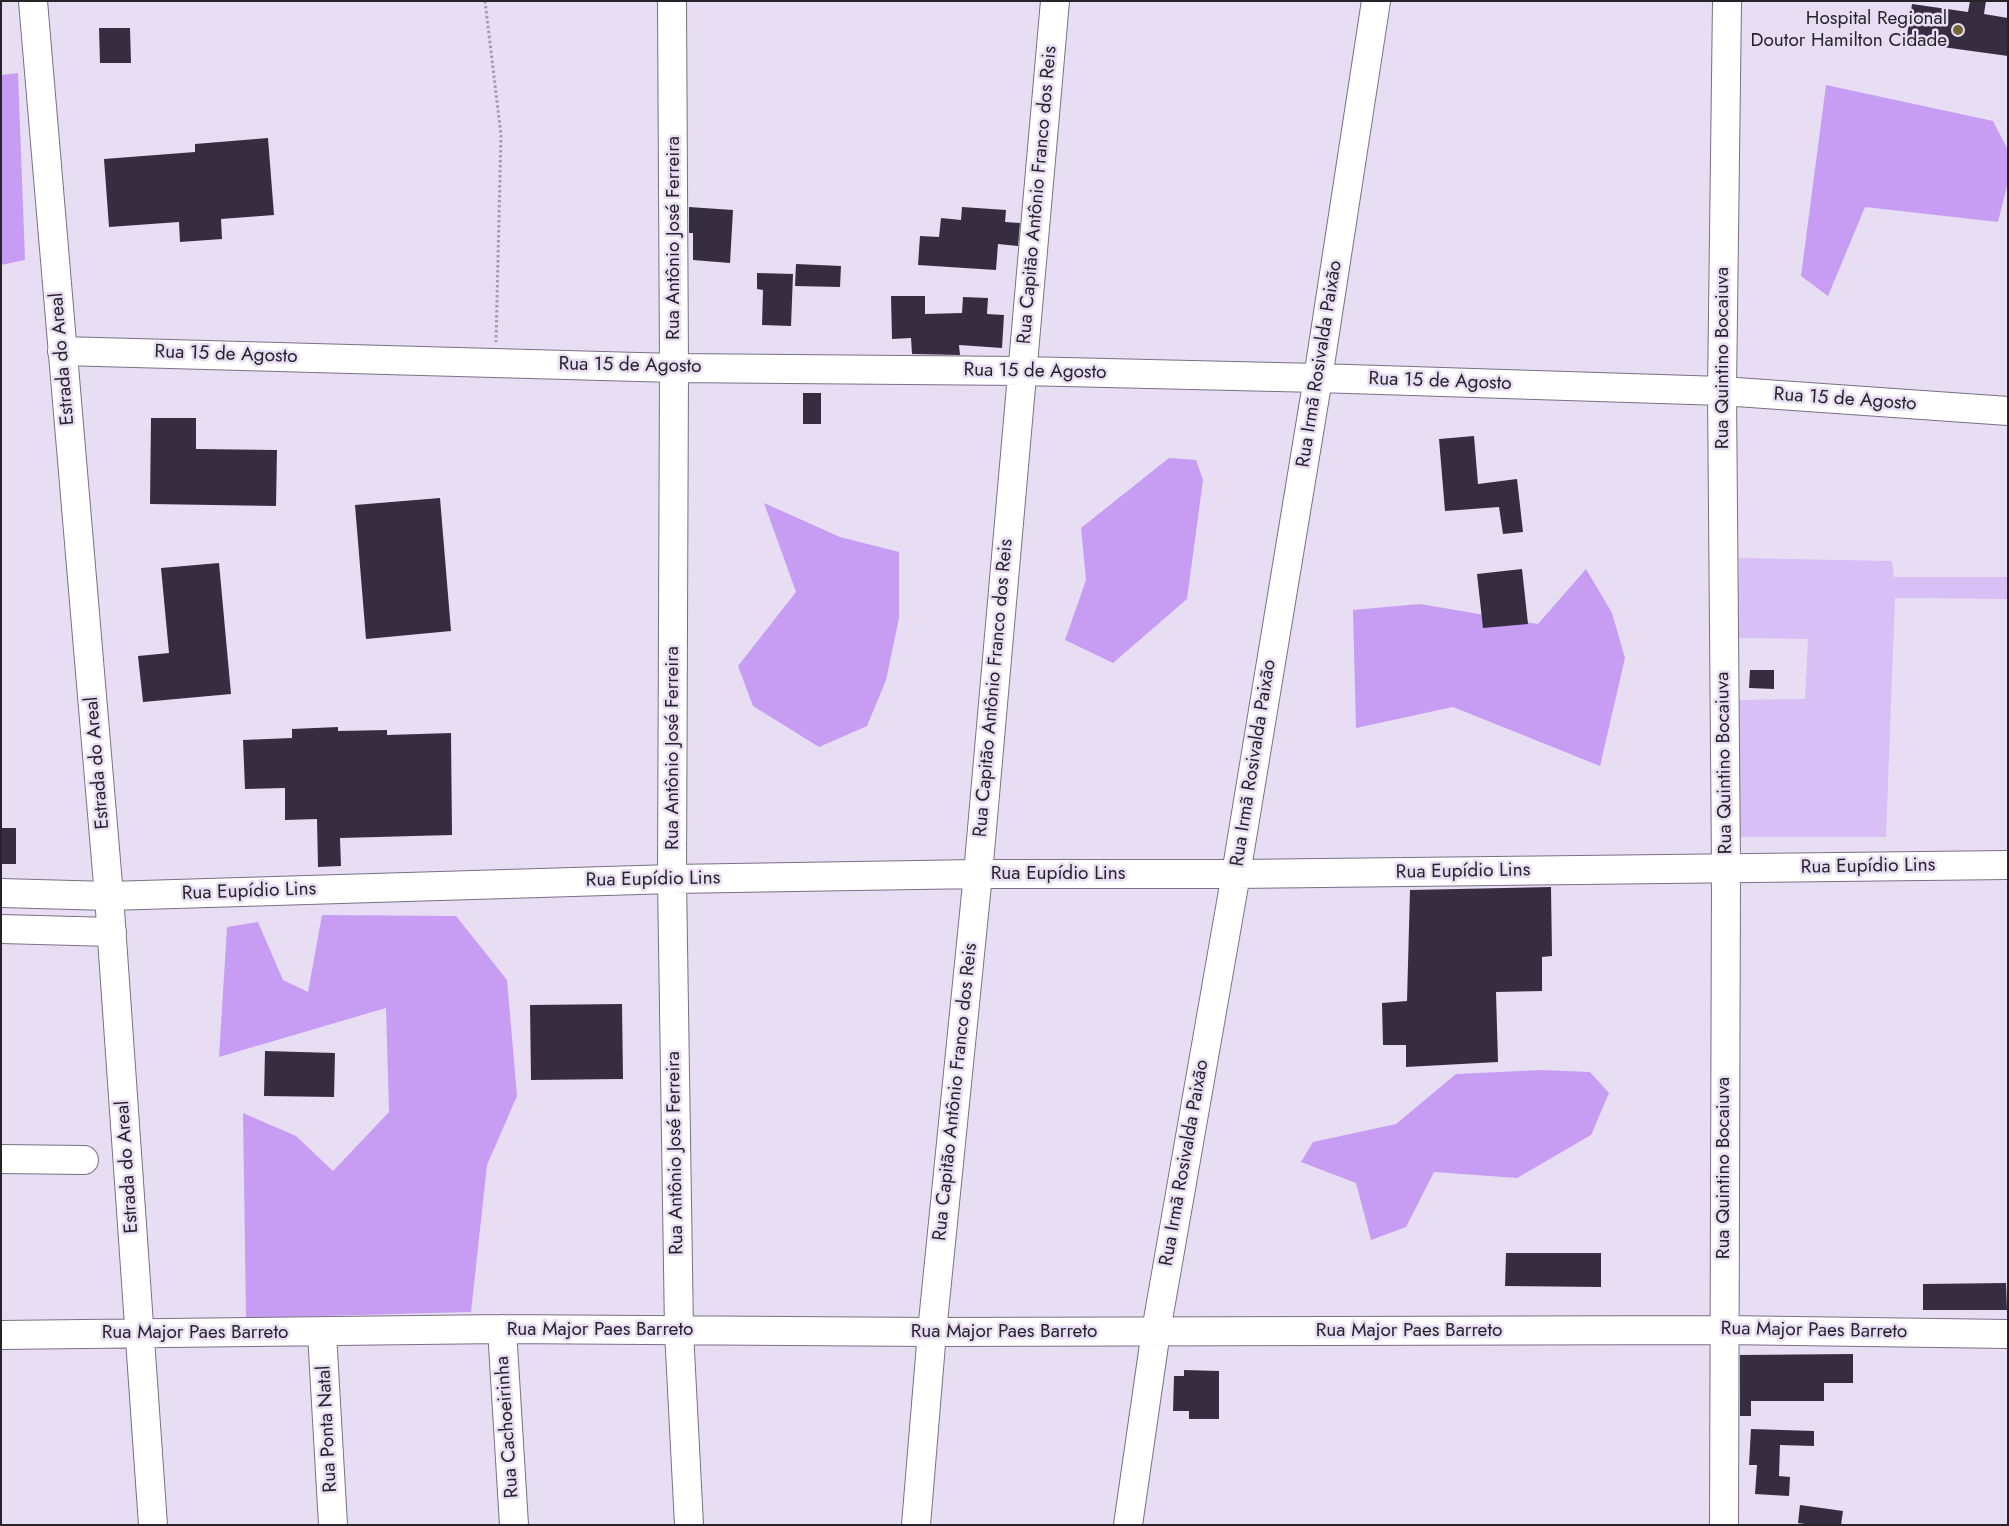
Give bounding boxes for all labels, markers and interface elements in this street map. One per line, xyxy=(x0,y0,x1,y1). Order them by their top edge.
place label: Hospital Regional Doutor Hamilton Cidade xyxy=(1751,8,1947,52)
marker: Hospital Regional Doutor Hamilton Cidade xyxy=(1951,23,1965,37)
street label: Rua Capitão Antônio Franco dos Reis xyxy=(1014,45,1062,345)
street label: Rua Antônio José Ferreira xyxy=(663,136,685,340)
street label: Rua Irmã Rosivalda Paixão xyxy=(1292,259,1348,469)
street label: Rua Quintino Bocaiuva xyxy=(1712,267,1734,449)
street label: Estrada do Areal xyxy=(46,292,80,426)
street label: Rua 15 de Agosto xyxy=(154,341,298,369)
street label: Rua 15 de Agosto xyxy=(558,353,702,379)
street label: Rua 15 de Agosto xyxy=(963,359,1107,385)
street label: Rua 15 de Agosto xyxy=(1368,368,1512,396)
street label: Rua 15 de Agosto xyxy=(1773,384,1917,416)
street label: Rua Capitão Antônio Franco dos Reis xyxy=(970,538,1018,838)
street label: Rua Antônio José Ferreira xyxy=(662,646,684,850)
street label: Rua Irmã Rosivalda Paixão xyxy=(1226,658,1282,868)
street label: Rua Quintino Bocaiuva xyxy=(1712,672,1738,854)
street label: Estrada do Areal xyxy=(81,696,115,830)
street label: Rua Eupídio Lins xyxy=(1801,854,1935,880)
street label: Rua Eupídio Lins xyxy=(1396,859,1530,885)
street label: Rua Eupídio Lins xyxy=(991,863,1125,885)
street label: Rua Eupídio Lins xyxy=(586,867,720,893)
street label: Rua Eupídio Lins xyxy=(181,878,317,906)
street label: Rua Capitão Antônio Franco dos Reis xyxy=(929,942,983,1242)
street label: Rua Antônio José Ferreira xyxy=(663,1051,689,1255)
street label: Rua Irmã Rosivalda Paixão xyxy=(1156,1058,1214,1268)
street label: Rua Quintino Bocaiuva xyxy=(1713,1077,1735,1259)
street label: Estrada do Areal xyxy=(112,1100,144,1234)
street label: Rua Major Paes Barreto xyxy=(1720,1318,1908,1344)
street label: Rua Major Paes Barreto xyxy=(507,1319,693,1341)
street label: Rua Major Paes Barreto xyxy=(1316,1320,1502,1342)
street label: Rua Major Paes Barreto xyxy=(911,1321,1097,1343)
street label: Rua Major Paes Barreto xyxy=(102,1322,288,1344)
street label: Rua Cachoeirinha xyxy=(492,1355,524,1499)
street label: Rua Ponta Natal xyxy=(313,1365,343,1493)

